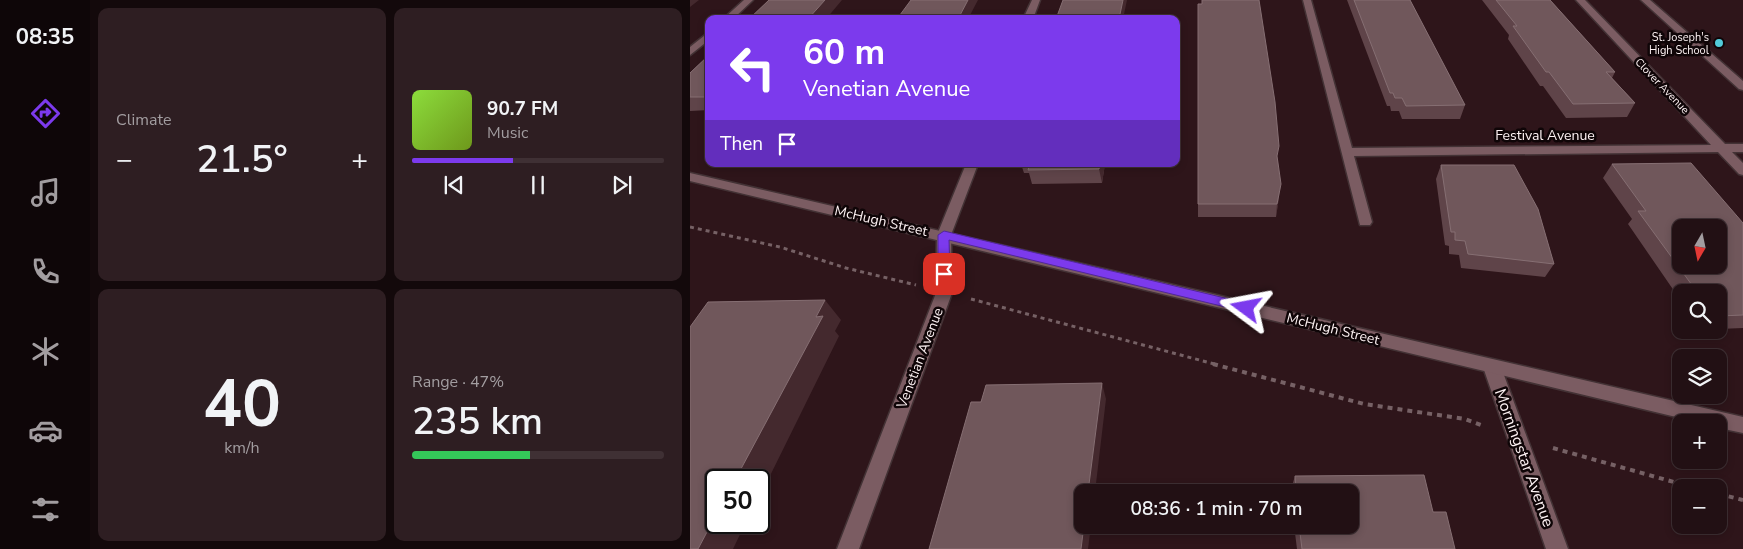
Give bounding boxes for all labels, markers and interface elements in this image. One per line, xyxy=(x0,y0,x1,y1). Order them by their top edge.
text: 08:35 xyxy=(16,22,74,52)
text: 60 m xyxy=(803,29,885,76)
place label: St. Joseph's High School xyxy=(1649,30,1710,58)
icon: left xyxy=(720,35,785,100)
marker: St. Joseph's High School xyxy=(1713,37,1725,49)
street label: Clover Avenue xyxy=(1631,55,1693,117)
text: Venetian Avenue xyxy=(803,74,970,104)
icon: directions xyxy=(28,96,63,131)
text: 90.7 FM xyxy=(487,96,558,122)
text: Climate xyxy=(116,109,171,131)
text: Music xyxy=(487,122,528,144)
street label: Festival Avenue xyxy=(1495,126,1595,145)
icon: arrive xyxy=(773,130,801,158)
text: Then xyxy=(720,131,763,157)
text: 21.5° xyxy=(196,134,288,185)
text: − xyxy=(116,141,133,179)
text: + xyxy=(351,141,368,179)
icon: previous xyxy=(440,171,468,199)
icon: pause xyxy=(524,171,552,199)
icon: next xyxy=(608,171,636,199)
icon: music xyxy=(28,175,63,210)
street label: McHugh Street xyxy=(833,201,929,241)
north arrow xyxy=(1672,219,1728,274)
map controls xyxy=(1672,219,1727,534)
pin xyxy=(923,253,965,295)
icon: phone xyxy=(28,254,63,289)
icon: arrive xyxy=(930,260,958,288)
position arrow xyxy=(1219,281,1271,333)
button: search xyxy=(1672,284,1727,339)
street label: Venetian Avenue xyxy=(892,305,948,412)
street label: McHugh Street xyxy=(1285,308,1381,350)
icon: climate xyxy=(28,334,63,369)
button: layers xyxy=(1672,349,1727,404)
text: 40 xyxy=(203,360,281,449)
text: Range · 47% xyxy=(412,371,504,393)
street label: Morningstar Avenue xyxy=(1489,386,1559,530)
text: 235 km xyxy=(412,396,543,447)
icon: car xyxy=(28,413,63,448)
button: + xyxy=(1672,414,1727,469)
text: km/h xyxy=(224,437,260,459)
speed limit sign: 50 xyxy=(705,469,770,534)
button: − xyxy=(1672,479,1727,534)
icon: filters xyxy=(28,492,63,527)
text: 08:36 · 1 min · 70 m xyxy=(1131,496,1302,522)

